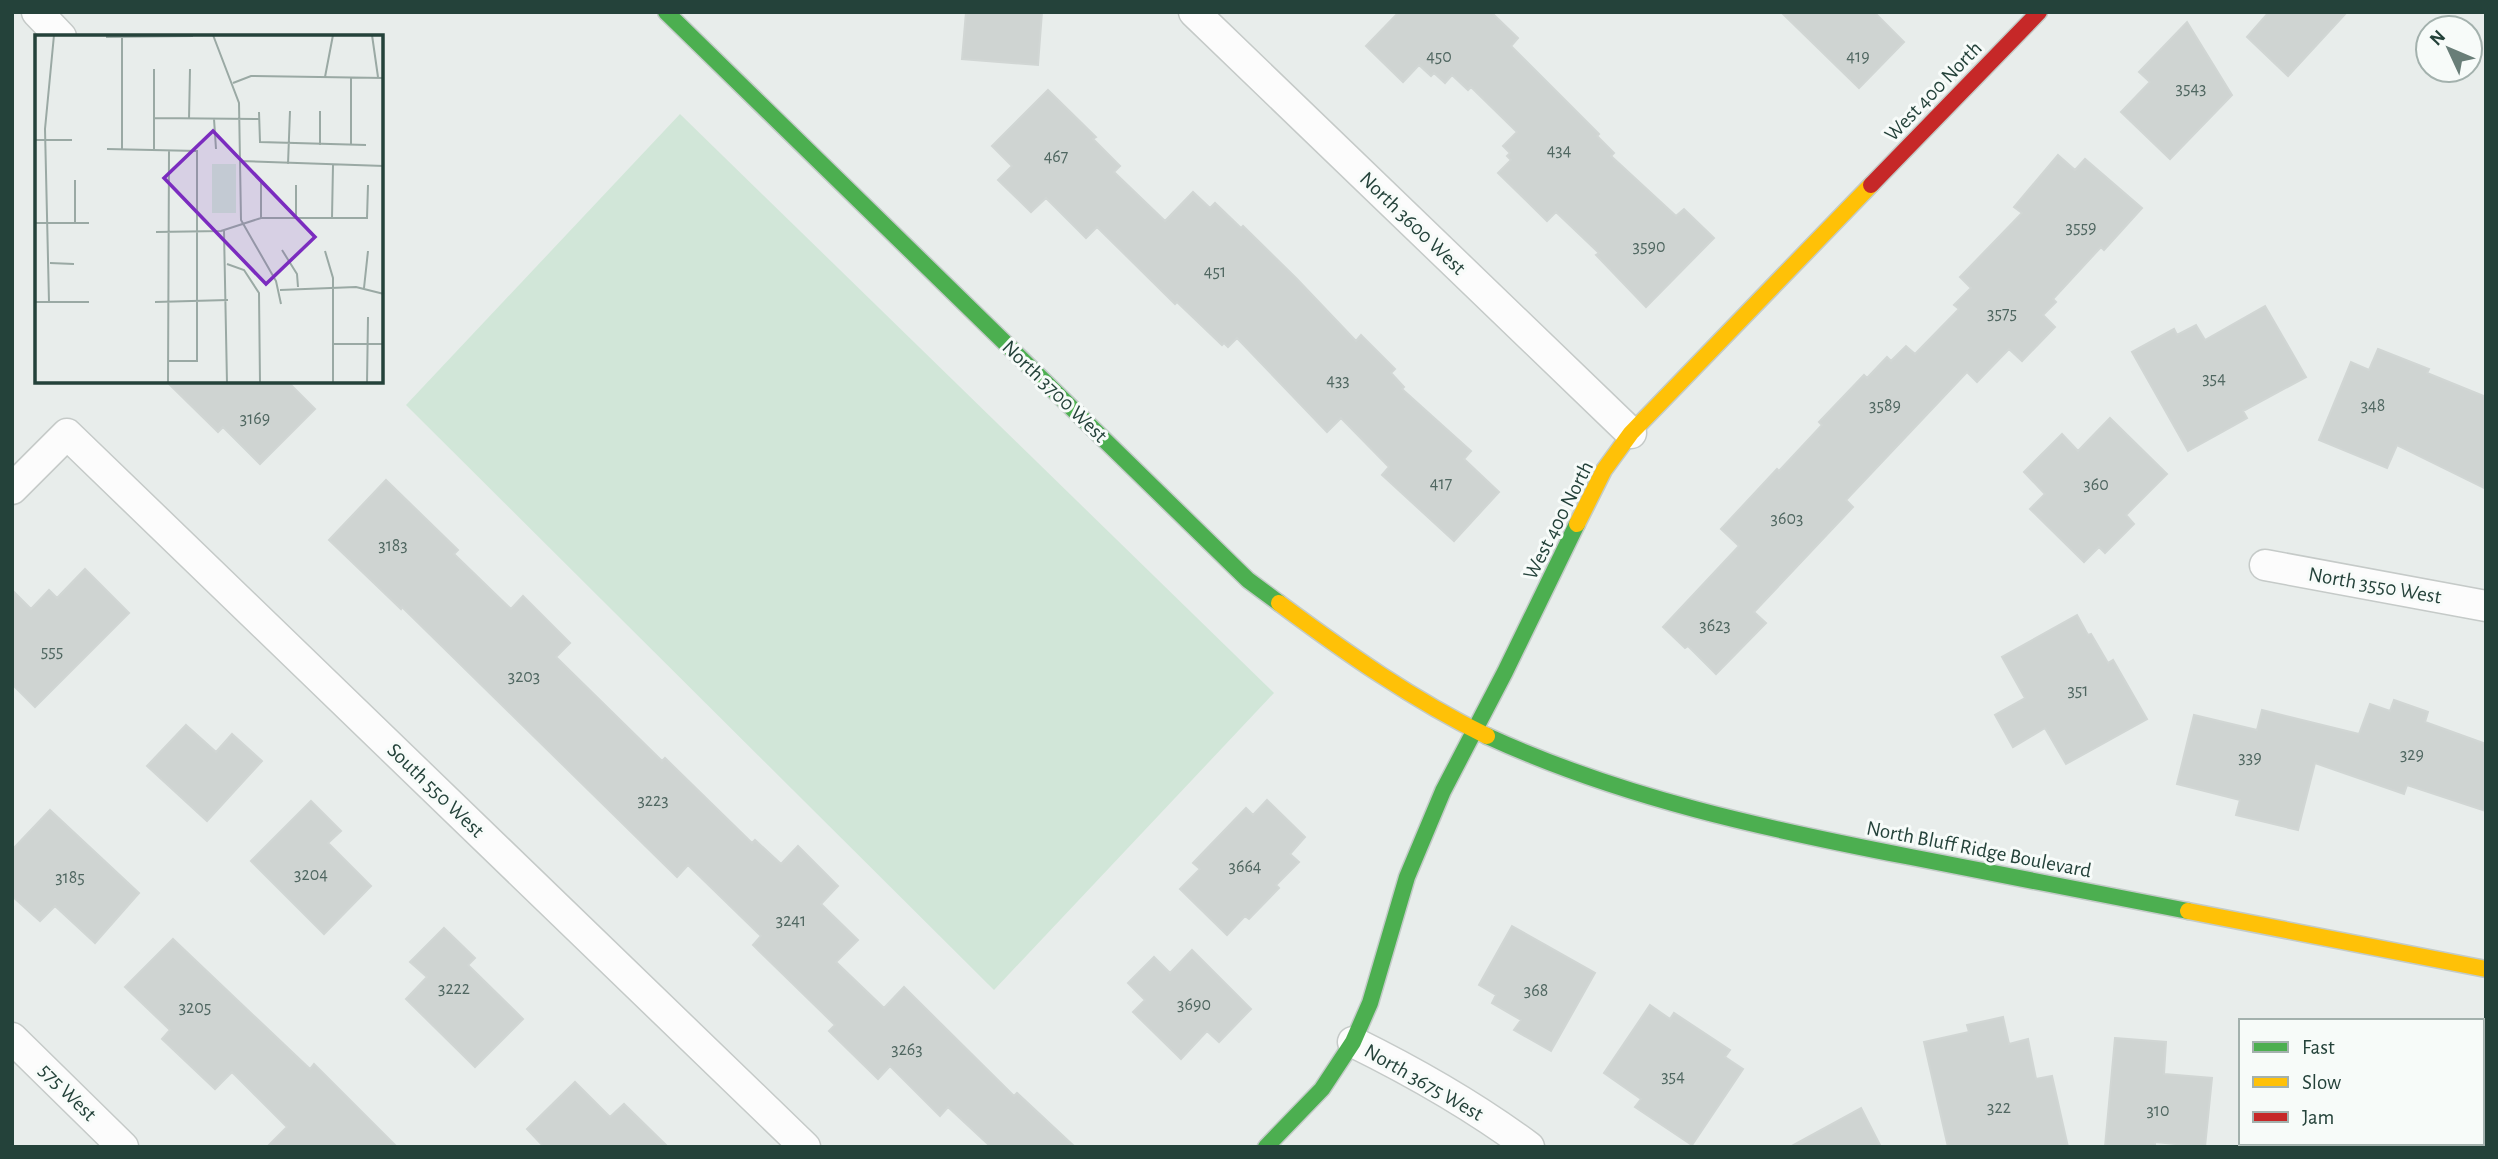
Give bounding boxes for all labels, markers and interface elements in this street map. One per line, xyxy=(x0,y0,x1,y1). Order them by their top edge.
north arrow xyxy=(2414,14,2484,84)
text: N xyxy=(2426,27,2449,50)
inset map xyxy=(35,35,383,383)
street label: West 400 North xyxy=(1881,37,1986,145)
house number: 450 xyxy=(1426,48,1452,66)
house number: 419 xyxy=(1846,48,1870,66)
house number: 3543 xyxy=(2175,80,2207,98)
house number: 434 xyxy=(1547,142,1572,160)
house number: 467 xyxy=(1044,148,1068,166)
street label: North 3600 West xyxy=(1356,168,1470,279)
house number: 3559 xyxy=(2066,219,2096,237)
house number: 3590 xyxy=(1633,238,1665,256)
house number: 451 xyxy=(1204,263,1226,281)
house number: 3575 xyxy=(1987,305,2017,323)
street label: North 3700 West xyxy=(998,336,1111,447)
house number: 354 xyxy=(2202,370,2226,388)
house number: 433 xyxy=(1326,372,1350,390)
house number: 3589 xyxy=(1869,397,1901,415)
house number: 348 xyxy=(2361,397,2385,415)
house number: 3169 xyxy=(240,410,270,428)
street label: West 400 North xyxy=(1520,458,1597,583)
house number: 417 xyxy=(1430,475,1452,493)
house number: 360 xyxy=(2083,476,2109,494)
house number: 3603 xyxy=(1771,510,1803,528)
house number: 3183 xyxy=(378,537,408,555)
street label: North 3550 West xyxy=(2307,563,2443,608)
house number: 3623 xyxy=(1699,617,1731,635)
house number: 555 xyxy=(41,643,63,661)
house number: 3203 xyxy=(508,668,540,686)
house number: 351 xyxy=(2067,682,2089,700)
street label: South 550 West xyxy=(383,739,488,842)
house number: 329 xyxy=(2400,746,2424,764)
house number: 339 xyxy=(2238,749,2262,767)
house number: 3223 xyxy=(637,792,669,810)
street label: North Bluff Ridge Boulevard xyxy=(1865,817,2093,882)
house number: 3664 xyxy=(1229,858,1262,876)
house number: 3204 xyxy=(294,866,328,884)
house number: 3185 xyxy=(55,869,85,887)
house number: 3241 xyxy=(776,912,806,930)
house number: 3222 xyxy=(438,980,470,998)
house number: 368 xyxy=(1524,982,1548,1000)
house number: 3690 xyxy=(1177,996,1211,1014)
house number: 3205 xyxy=(179,999,211,1017)
legend xyxy=(2239,1019,2484,1145)
text: Fast xyxy=(2302,1037,2335,1058)
street label: North 3675 West xyxy=(1361,1040,1487,1125)
house number: 3263 xyxy=(891,1041,923,1059)
street label: 575 West xyxy=(35,1060,101,1125)
house number: 354 xyxy=(1661,1068,1685,1086)
text: Slow xyxy=(2302,1072,2341,1093)
house number: 322 xyxy=(1987,1099,2011,1117)
house number: 310 xyxy=(2146,1102,2170,1120)
text: Jam xyxy=(2302,1107,2334,1128)

